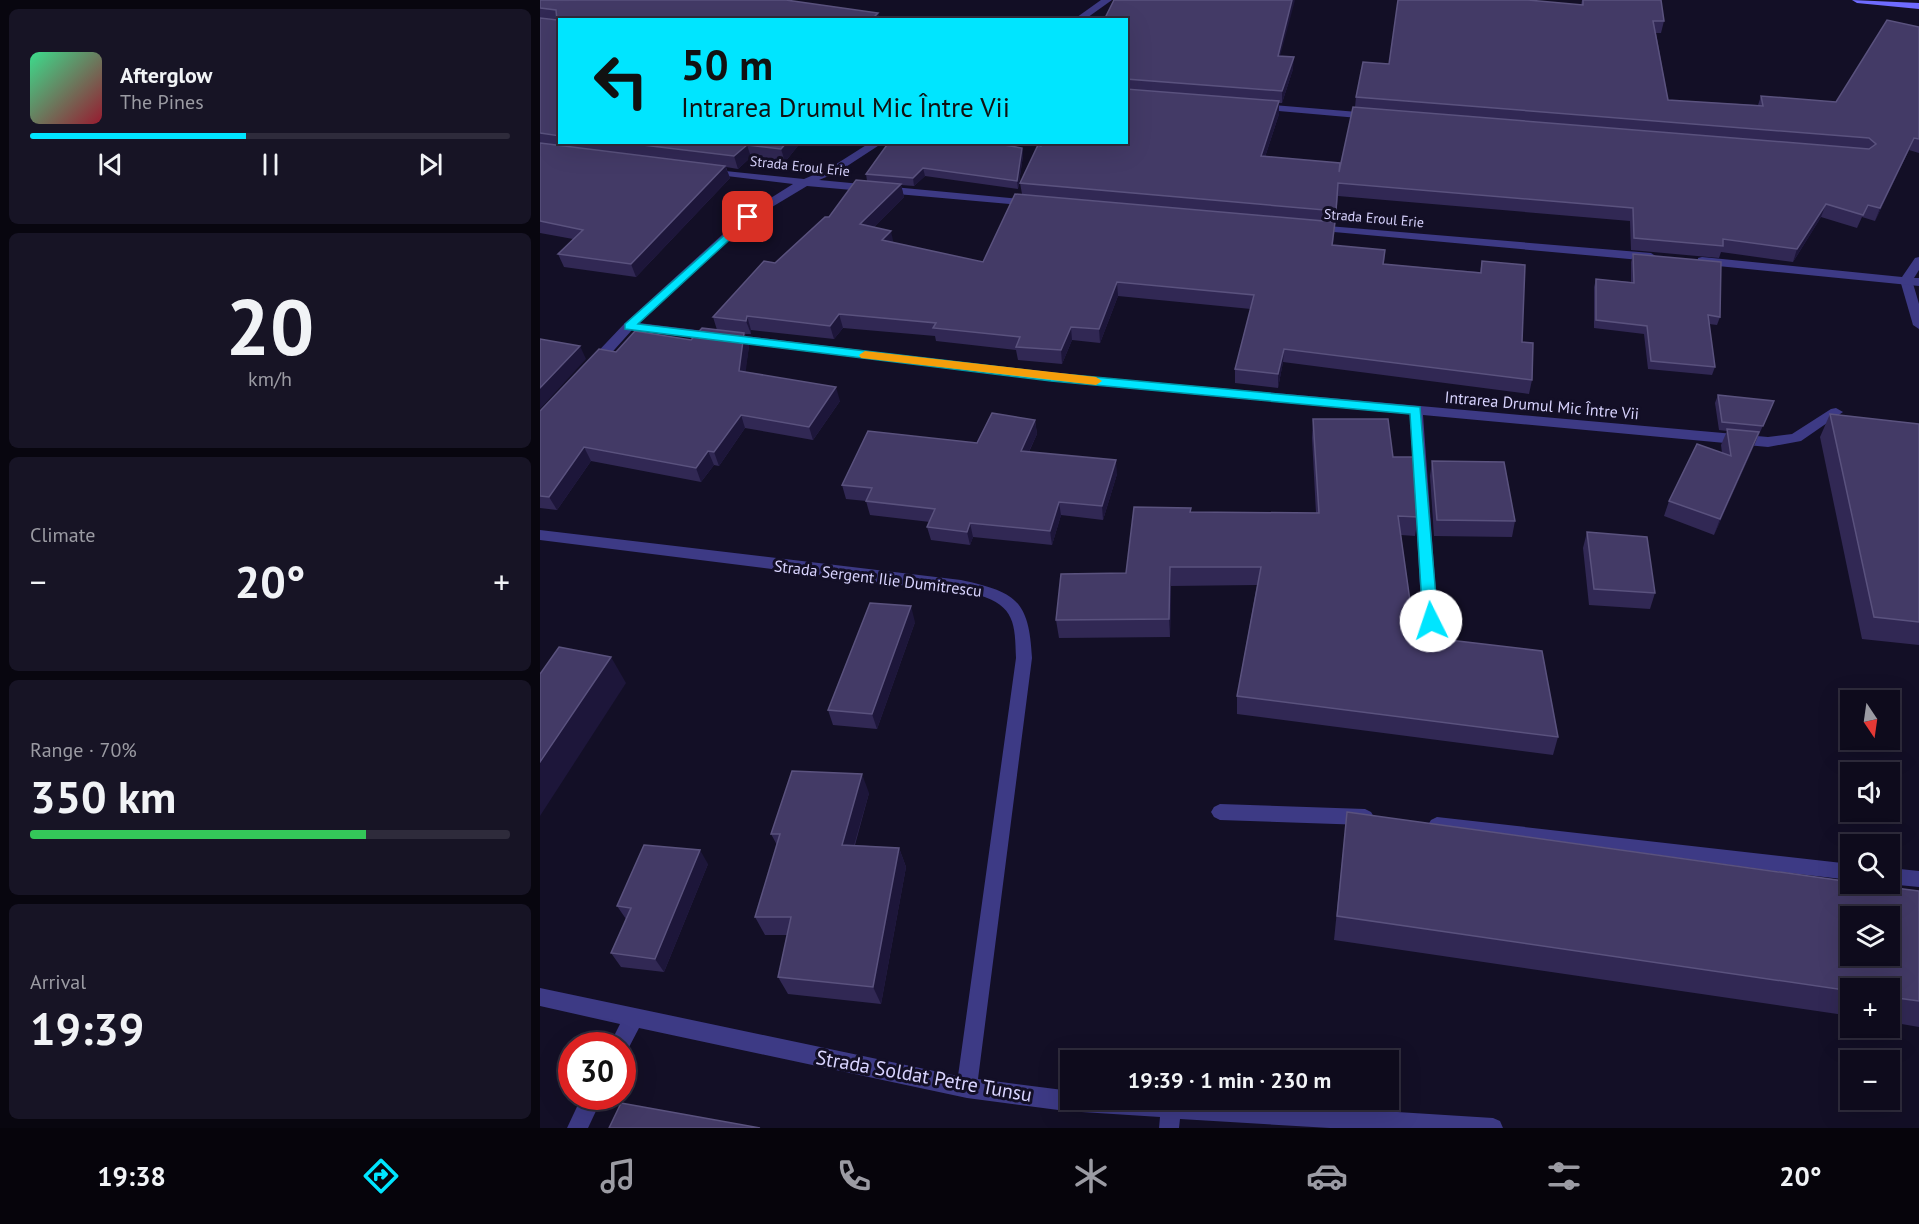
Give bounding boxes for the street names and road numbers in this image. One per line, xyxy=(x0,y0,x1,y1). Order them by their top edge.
street label: Strada Eroul Erie xyxy=(749,152,851,180)
street label: Strada Eroul Erie xyxy=(1323,205,1425,231)
street label: Intrarea Drumul Mic Între Vii xyxy=(1444,387,1640,423)
street label: Strada Sergent Ilie Dumitrescu xyxy=(773,555,983,601)
street label: Strada Soldat Petre Tunsu xyxy=(814,1044,1034,1108)

